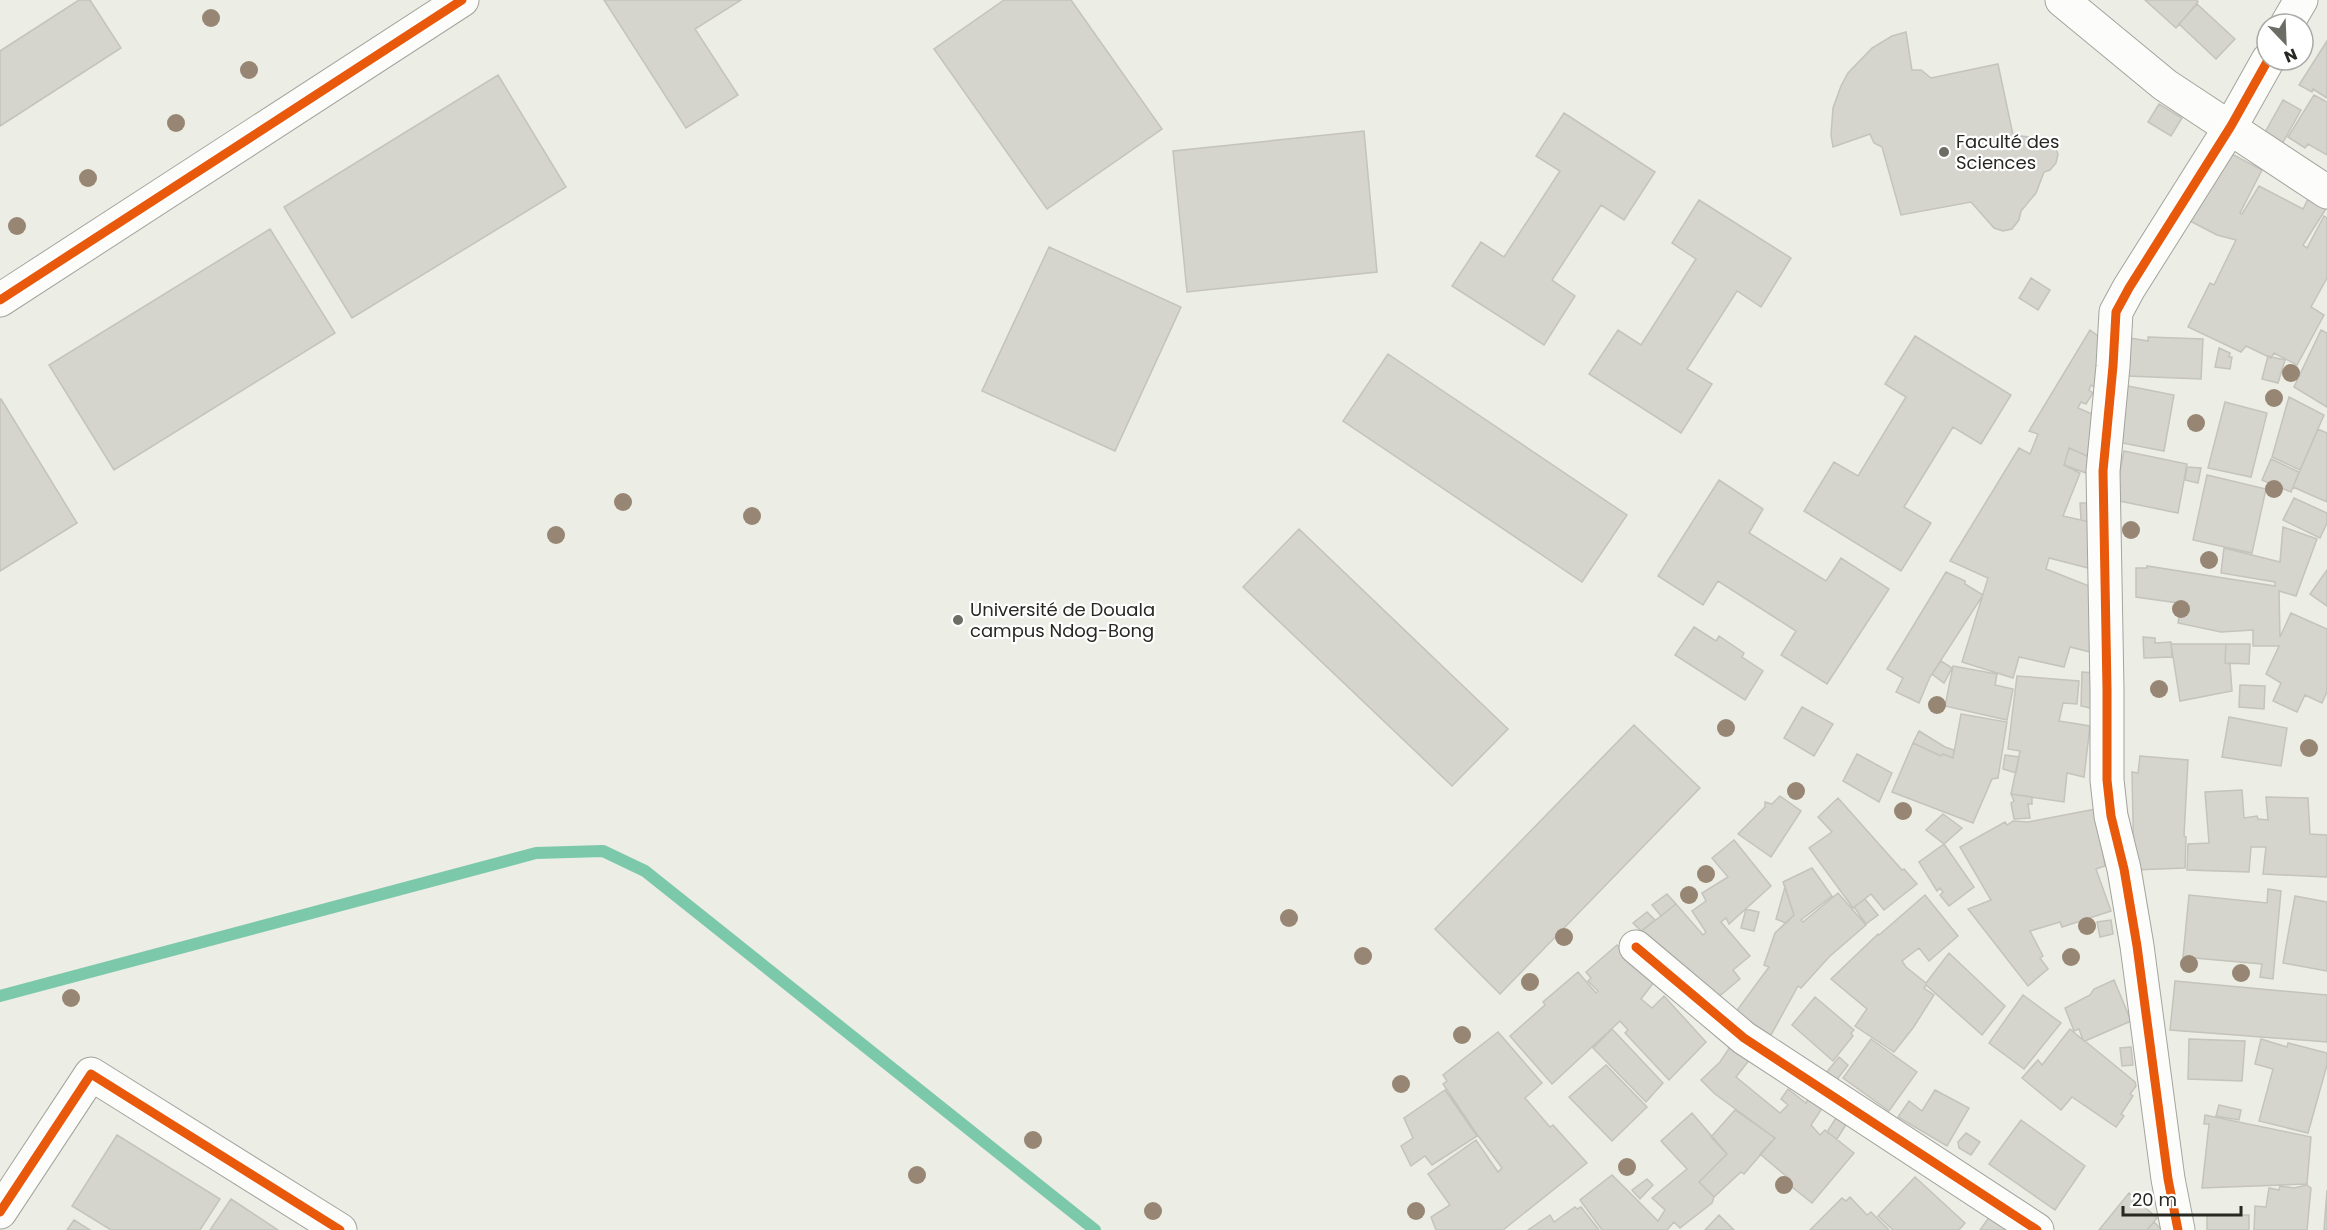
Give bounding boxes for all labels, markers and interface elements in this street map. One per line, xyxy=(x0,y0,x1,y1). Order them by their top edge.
north arrow xyxy=(2255,12,2315,72)
text: N xyxy=(2281,42,2301,68)
place label: Faculté des Sciences xyxy=(1956,129,2059,175)
marker: Faculté des Sciences xyxy=(1937,145,1951,159)
place label: Université de Douala campus Ndog-Bong xyxy=(970,597,1155,643)
marker: Université de Douala campus Ndog-Bong xyxy=(951,613,965,627)
scale bar xyxy=(2123,1179,2242,1217)
text: 20 m xyxy=(2132,1187,2177,1212)

